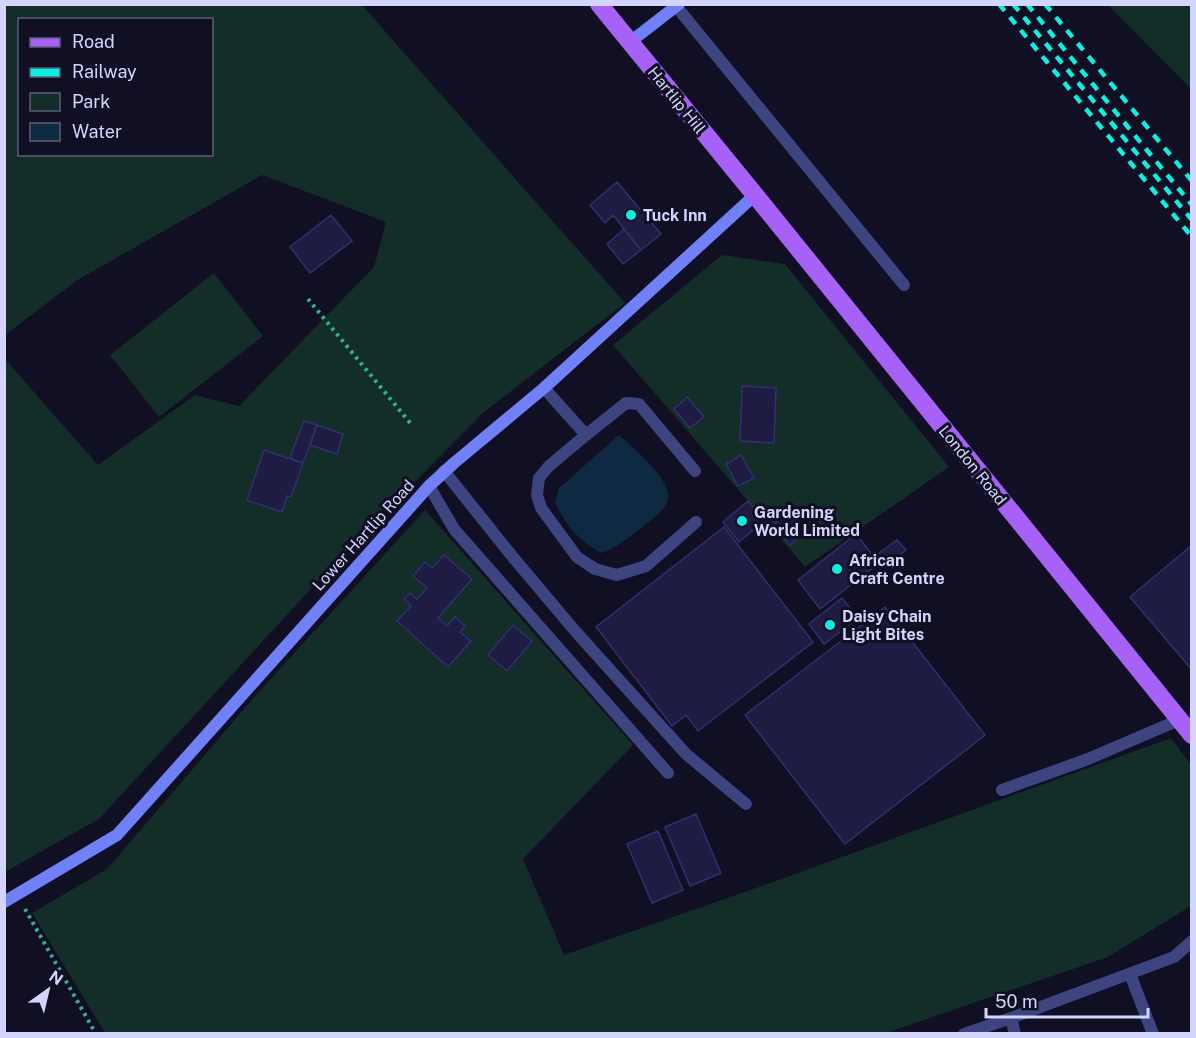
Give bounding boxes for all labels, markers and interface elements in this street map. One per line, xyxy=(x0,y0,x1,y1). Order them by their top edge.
legend xyxy=(18,18,213,156)
text: Road xyxy=(72,31,115,52)
text: Railway xyxy=(72,61,137,82)
street label: Hartlip Hill xyxy=(644,63,710,138)
text: Park xyxy=(72,91,110,112)
text: Water xyxy=(72,121,122,142)
place label: Tuck Inn xyxy=(643,206,707,225)
marker: Tuck Inn xyxy=(624,208,638,222)
street label: London Road xyxy=(935,422,1010,509)
street label: Lower Hartlip Road xyxy=(309,476,418,595)
place label: Gardening World Limited xyxy=(754,503,860,540)
marker: Gardening World Limited xyxy=(735,514,749,528)
place label: African Craft Centre xyxy=(849,551,945,588)
marker: African Craft Centre xyxy=(830,562,844,576)
place label: Daisy Chain Light Bites xyxy=(842,607,932,644)
marker: Daisy Chain Light Bites xyxy=(823,618,837,632)
north arrow xyxy=(18,960,78,1020)
text: N xyxy=(46,967,67,989)
scale bar xyxy=(986,981,1148,1019)
text: 50 m xyxy=(995,991,1038,1012)

